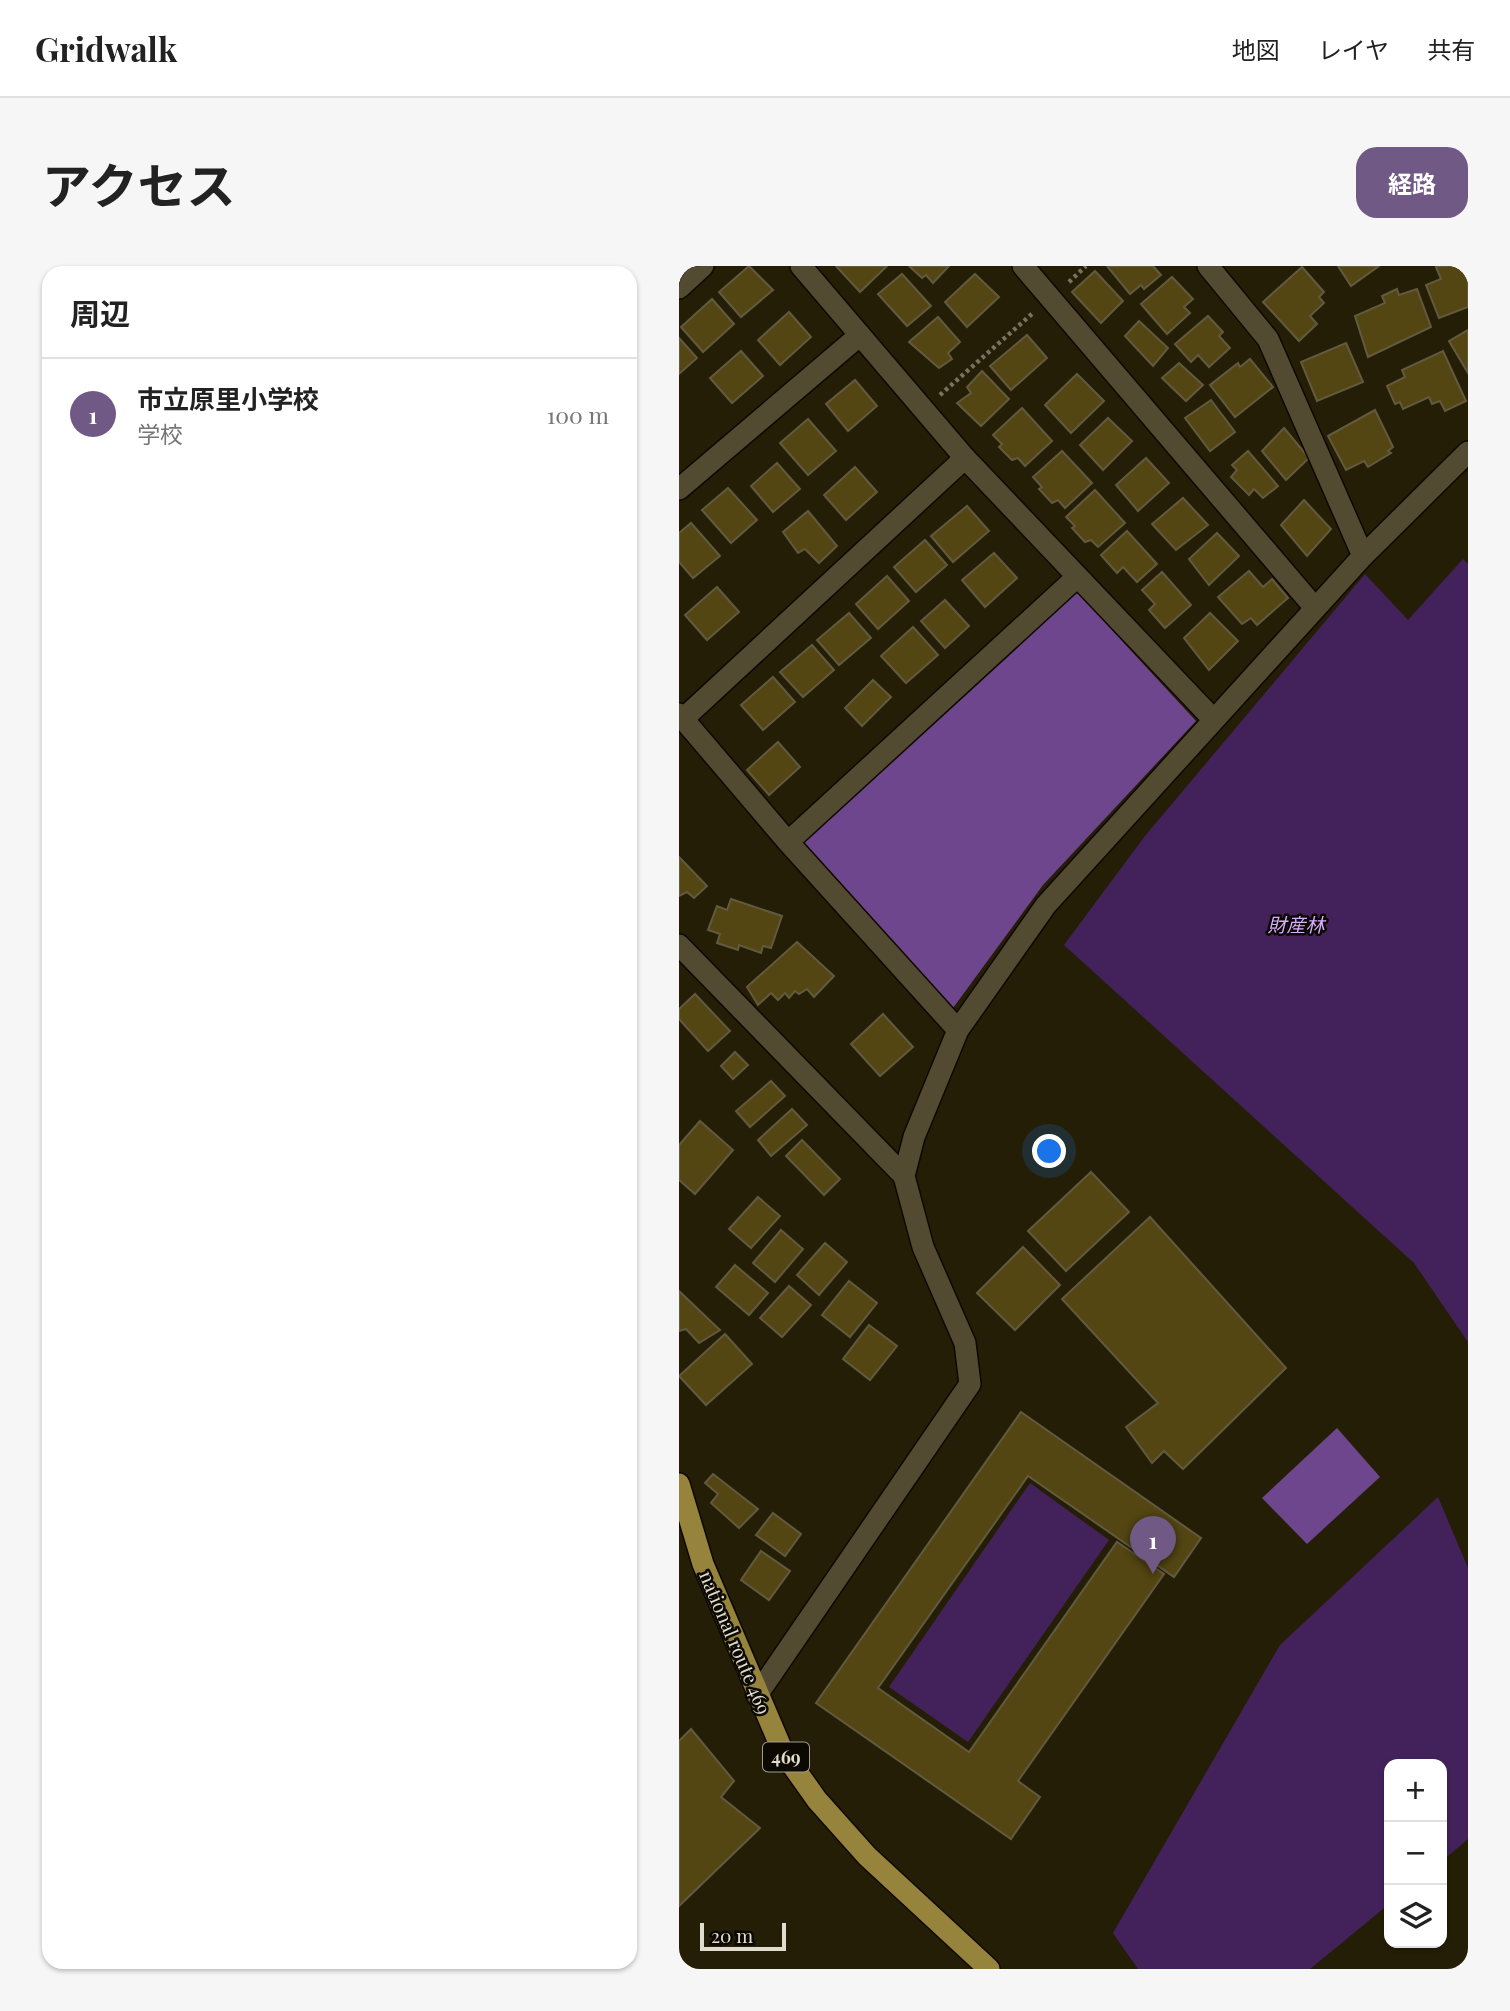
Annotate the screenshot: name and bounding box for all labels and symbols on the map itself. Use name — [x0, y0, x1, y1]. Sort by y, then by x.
park label: 財産林 — [1267, 911, 1326, 937]
your location — [1032, 1134, 1066, 1168]
pin: 1 — [1130, 1516, 1176, 1574]
street label: national route 469 — [694, 1566, 778, 1718]
road number: 469 — [763, 1742, 809, 1772]
scale bar — [700, 1920, 786, 1952]

